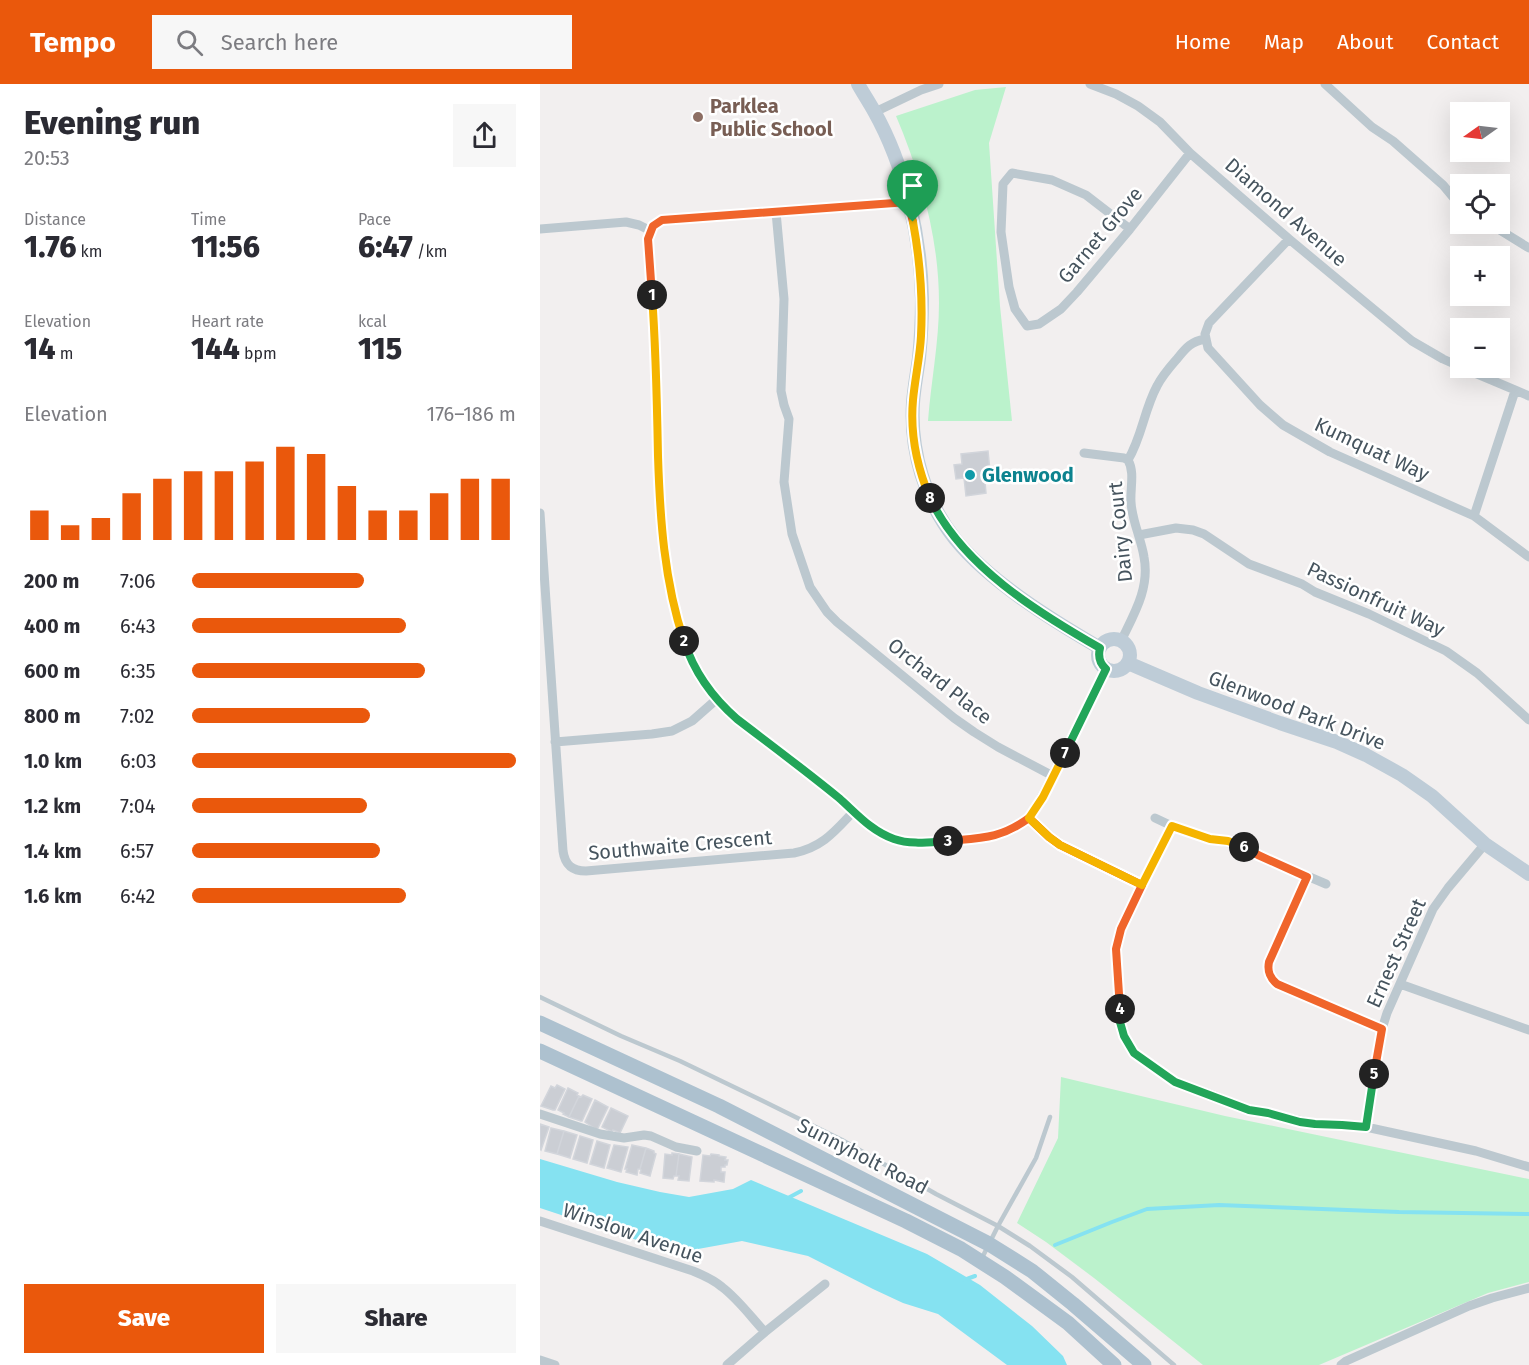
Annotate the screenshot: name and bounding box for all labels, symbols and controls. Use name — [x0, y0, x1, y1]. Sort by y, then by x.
search box — [152, 15, 572, 69]
text: Tempo — [30, 26, 116, 59]
icon: search — [173, 26, 206, 59]
text: Search here — [221, 29, 338, 56]
text: Home — [1175, 29, 1231, 55]
text: Map — [1264, 29, 1304, 55]
text: About — [1337, 29, 1394, 55]
text: Contact — [1427, 29, 1499, 55]
place label: Parklea Public School — [710, 94, 833, 141]
north arrow — [1450, 102, 1510, 162]
map controls — [1450, 102, 1510, 378]
text: Evening run — [24, 103, 200, 143]
button: share — [453, 104, 516, 167]
marker: Parklea Public School — [691, 110, 705, 124]
text: 20:53 — [24, 146, 70, 170]
street label: Diamond Avenue — [1220, 153, 1352, 271]
pin — [887, 160, 938, 222]
icon: arrive — [896, 169, 929, 202]
button: locate — [1450, 174, 1510, 234]
street label: Garnet Grove — [1053, 182, 1147, 288]
text: Distance — [24, 210, 86, 229]
text: Time — [191, 210, 226, 229]
text: Pace — [358, 210, 391, 229]
text: 1.76 — [24, 229, 76, 265]
text: 11:56 — [191, 229, 260, 265]
text: 6:47 — [358, 229, 413, 265]
text: km — [76, 242, 102, 261]
text: /km — [413, 242, 447, 261]
button: + — [1450, 246, 1510, 306]
pin: 1 — [637, 280, 667, 310]
text: 1 — [648, 285, 656, 304]
text: Elevation — [24, 312, 91, 331]
text: Heart rate — [191, 312, 264, 331]
text: kcal — [358, 312, 387, 331]
button: − — [1450, 318, 1510, 378]
text: 14 — [24, 331, 55, 367]
text: 144 — [191, 331, 240, 367]
text: 115 — [358, 331, 402, 367]
text: m — [55, 344, 73, 363]
text: bpm — [240, 344, 277, 363]
text: Elevation — [24, 402, 108, 426]
text: 176–186 m — [426, 402, 516, 426]
street label: Kumquat Way — [1311, 412, 1433, 486]
place label: Glenwood — [982, 463, 1074, 487]
marker: Glenwood — [963, 468, 977, 482]
street label: Dairy Court — [1103, 480, 1137, 584]
pin: 8 — [915, 483, 945, 513]
text: 8 — [925, 488, 935, 507]
street label: Passionfruit Way — [1303, 557, 1449, 641]
text: 200 m — [24, 569, 79, 593]
text: 7:06 — [120, 569, 156, 593]
text: 400 m — [24, 614, 80, 638]
text: 6:43 — [120, 614, 156, 638]
pin: 2 — [669, 626, 699, 656]
text: 2 — [680, 631, 688, 650]
street label: Orchard Place — [883, 633, 997, 729]
text: 600 m — [24, 659, 80, 683]
text: 6:35 — [120, 659, 156, 683]
street label: Glenwood Park Drive — [1205, 665, 1389, 755]
text: 800 m — [24, 704, 81, 728]
text: 7:02 — [120, 704, 155, 728]
pin: 7 — [1050, 738, 1080, 768]
text: 7 — [1061, 743, 1069, 762]
text: 1.0 km — [24, 749, 82, 773]
text: 6:03 — [120, 749, 156, 773]
text: 1.2 km — [24, 794, 81, 818]
text: 7:04 — [120, 794, 155, 818]
street label: Southwaite Crescent — [587, 825, 774, 865]
pin: 3 — [933, 826, 963, 856]
text: 3 — [944, 831, 952, 850]
pin: 6 — [1229, 832, 1259, 862]
text: 6 — [1239, 837, 1249, 856]
text: 1.4 km — [24, 839, 82, 863]
text: 6:57 — [120, 839, 154, 863]
text: 1.6 km — [24, 884, 82, 908]
text: 6:42 — [120, 884, 156, 908]
street label: Ernest Street — [1361, 894, 1431, 1011]
pin: 4 — [1105, 994, 1135, 1024]
text: 4 — [1115, 999, 1125, 1018]
pin: 5 — [1359, 1059, 1389, 1089]
text: 5 — [1370, 1064, 1378, 1083]
street label: Sunnyholt Road — [794, 1113, 932, 1199]
street label: Winslow Avenue — [560, 1198, 706, 1268]
button: Save — [24, 1284, 264, 1353]
button: Share — [276, 1284, 516, 1353]

